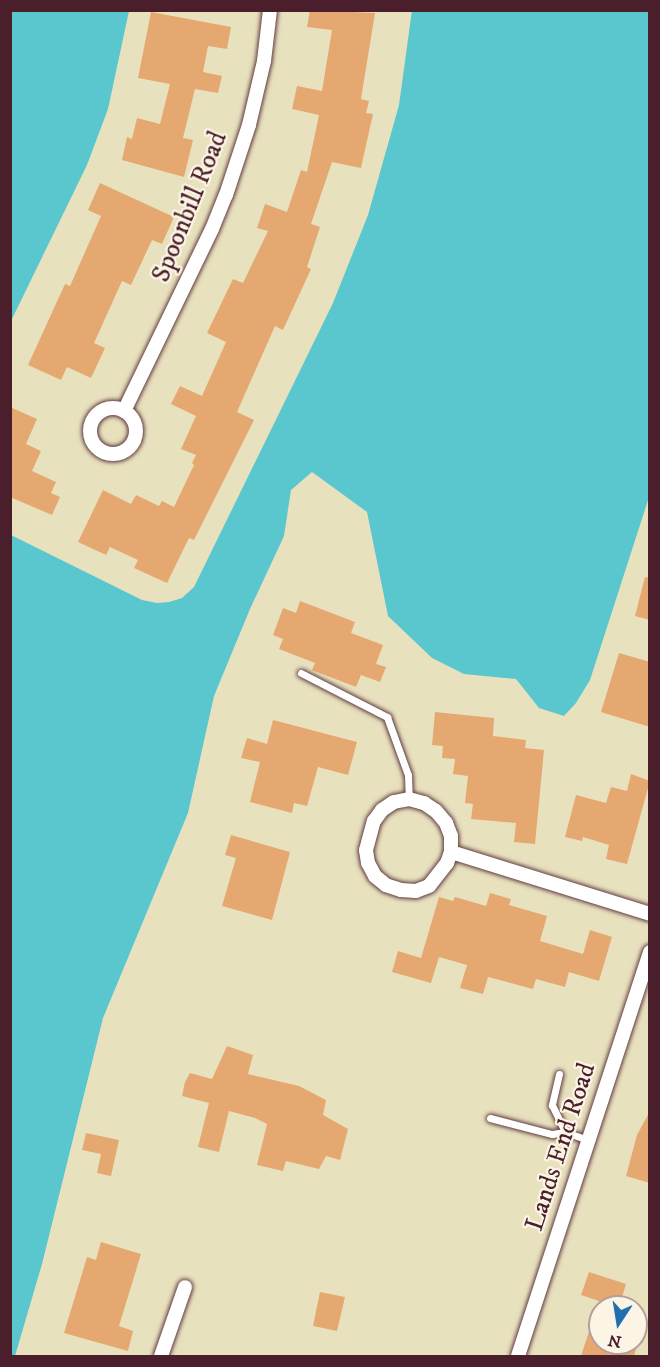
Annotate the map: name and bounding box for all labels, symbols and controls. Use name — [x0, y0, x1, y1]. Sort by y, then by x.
street label: Spoonbill Road — [146, 127, 234, 287]
street label: Lands End Road — [519, 1059, 603, 1235]
north arrow — [588, 1295, 648, 1355]
text: N — [606, 1330, 623, 1352]

